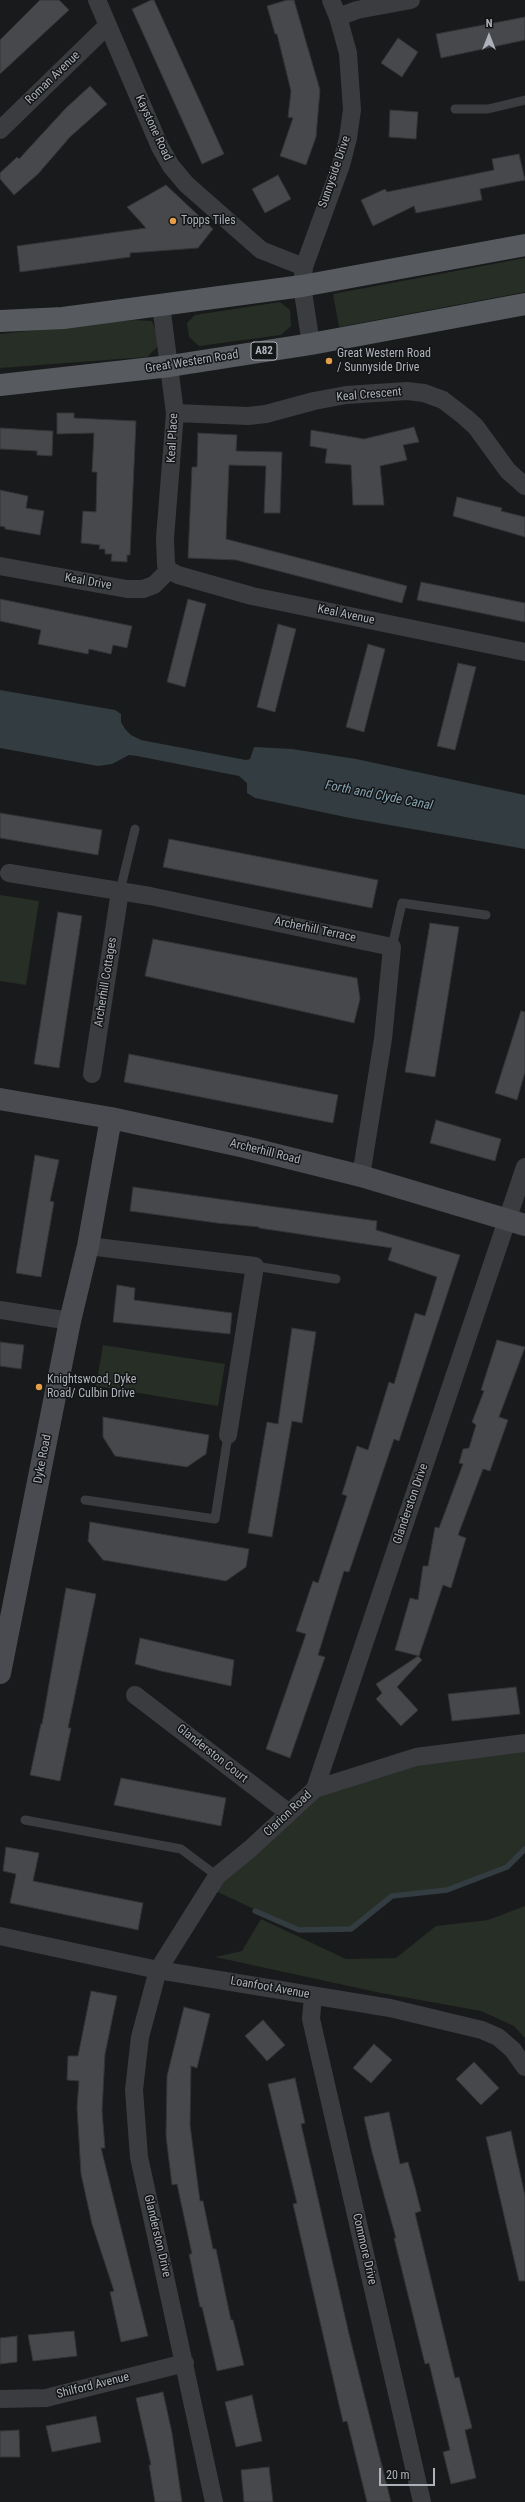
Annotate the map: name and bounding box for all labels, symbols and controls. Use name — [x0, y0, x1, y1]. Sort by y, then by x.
north arrow — [469, 16, 509, 56]
text: N — [486, 17, 492, 30]
street label: Roman Avenue — [23, 48, 83, 108]
street label: Kaystone Road — [132, 93, 174, 163]
street label: Sunnyside Drive — [316, 134, 354, 210]
place label: Topps Tiles — [181, 214, 236, 228]
marker: Topps Tiles — [168, 216, 178, 226]
road number: A82 — [251, 342, 277, 360]
place label: Great Western Road / Sunnyside Drive — [337, 347, 431, 375]
street label: Great Western Road — [145, 348, 239, 376]
marker: Great Western Road / Sunnyside Drive — [324, 356, 334, 366]
street label: Keal Crescent — [336, 385, 402, 405]
street label: Keal Place — [165, 413, 181, 463]
street label: Keal Drive — [64, 571, 112, 593]
street label: Keal Avenue — [316, 602, 376, 628]
water label: Forth and Clyde Canal — [324, 778, 434, 814]
street label: Archerhill Terrace — [273, 914, 357, 946]
street label: Archerhill Cottages — [92, 936, 120, 1028]
street label: Archerhill Road — [228, 1136, 302, 1168]
place label: Knightswood, Dyke Road/ Culbin Drive — [47, 1373, 136, 1401]
marker: Knightswood, Dyke Road/ Culbin Drive — [34, 1382, 44, 1392]
street label: Dyke Road — [31, 1433, 55, 1485]
street label: Glanderston Drive — [391, 1462, 431, 1546]
street label: Glanderston Court — [174, 1722, 250, 1786]
street label: Clarion Road — [261, 1788, 315, 1840]
street label: Loanfoot Avenue — [229, 1974, 311, 2002]
street label: Glanderston Drive — [141, 2193, 173, 2279]
street label: Commore Drive — [349, 2212, 379, 2286]
street label: Shilford Avenue — [55, 2370, 131, 2402]
scale bar — [381, 2460, 437, 2486]
text: 20 m — [386, 2468, 410, 2482]

